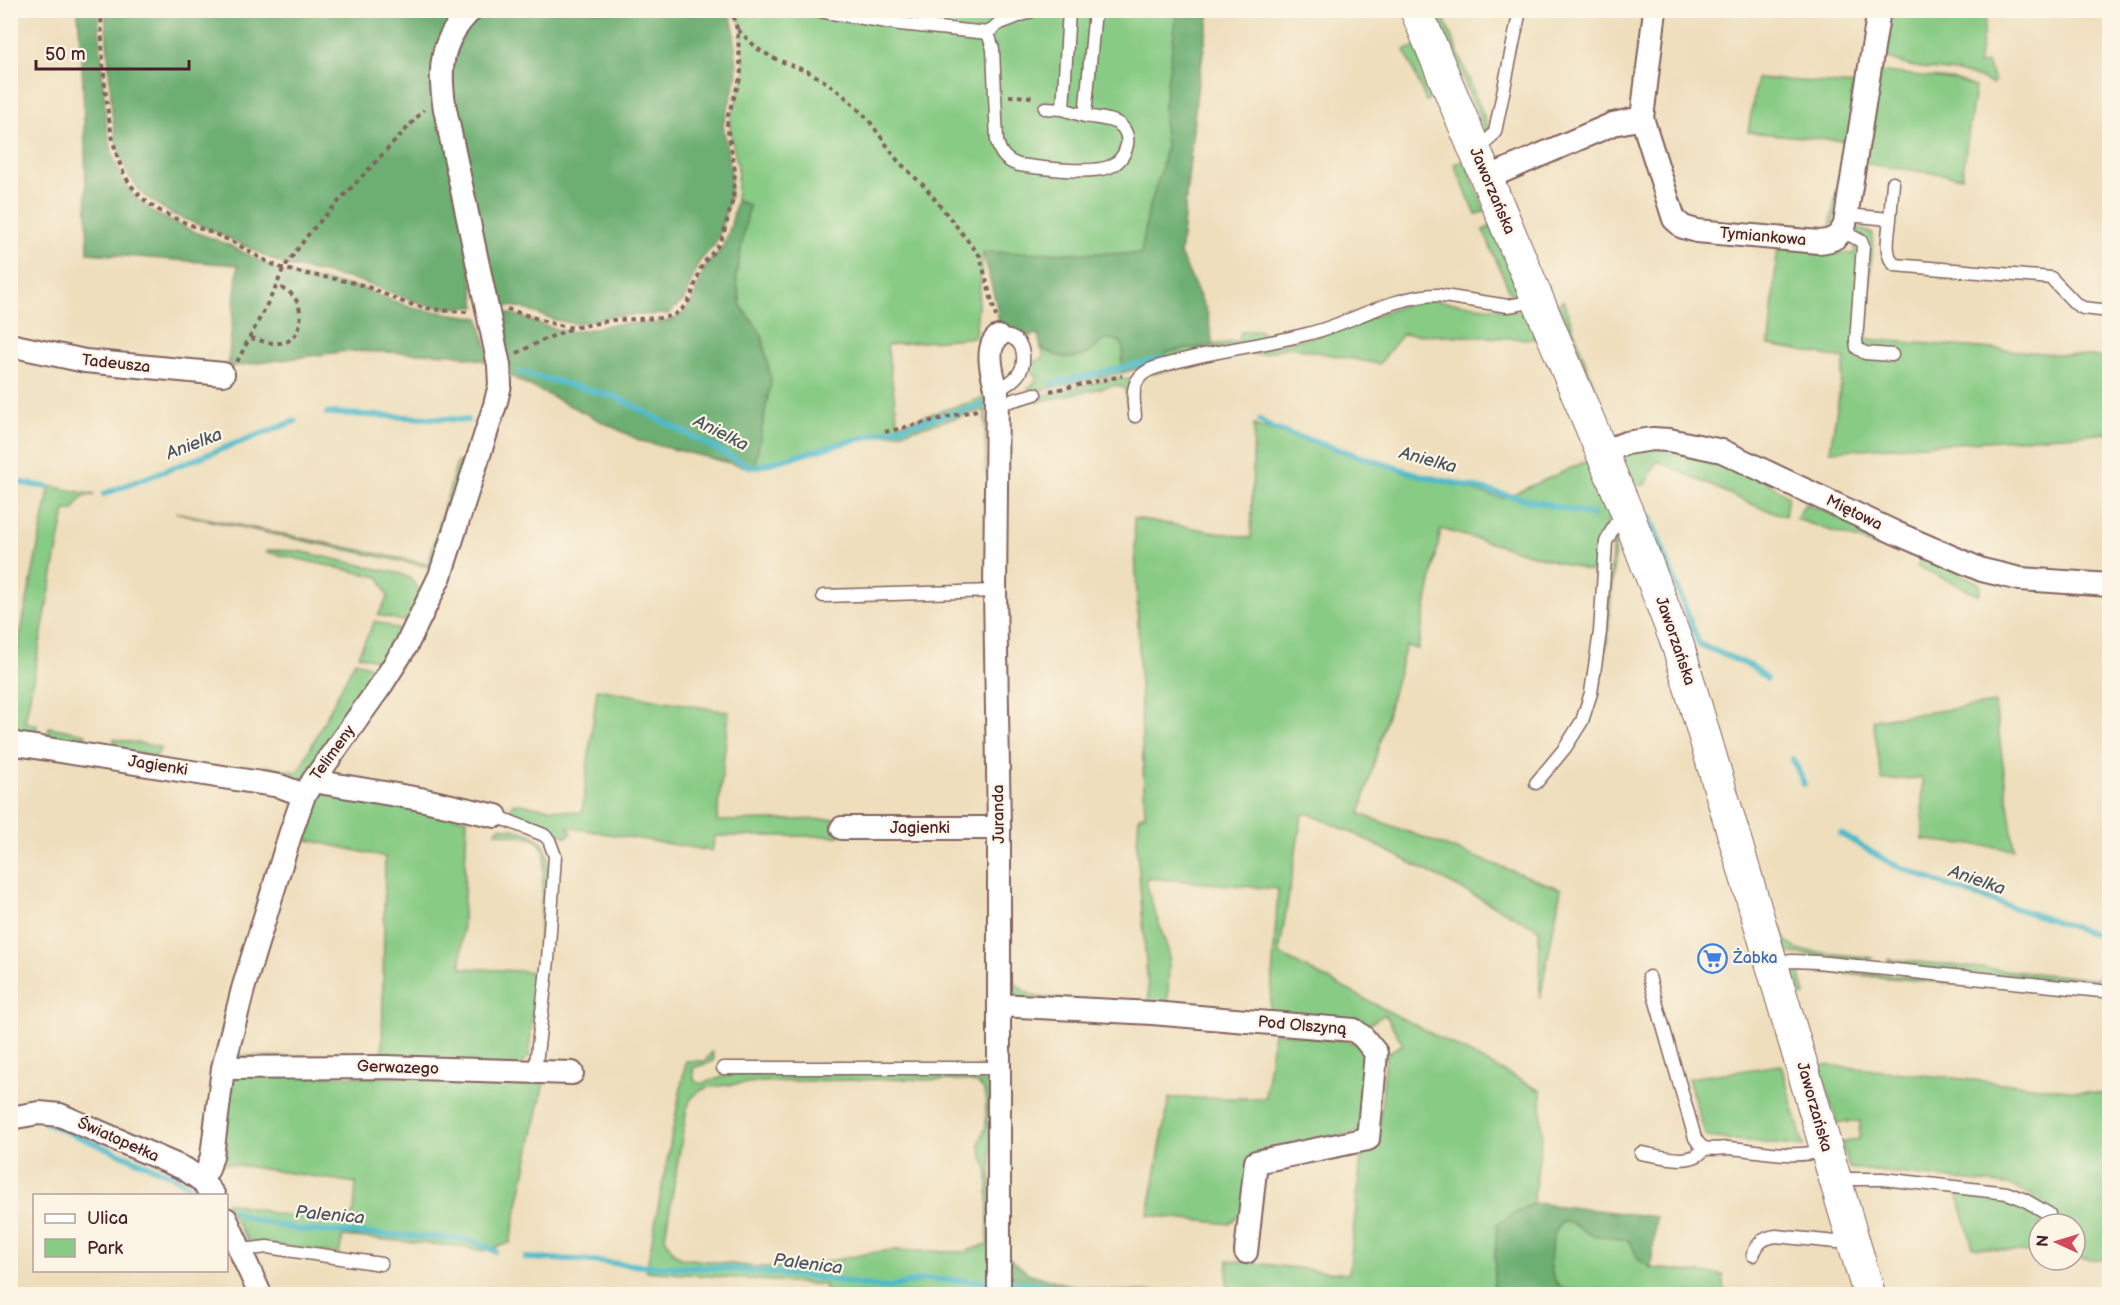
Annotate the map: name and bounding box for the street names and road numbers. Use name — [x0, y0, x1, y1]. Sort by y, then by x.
street label: Jaworzańska — [1465, 145, 1519, 237]
street label: Tymiankowa — [1719, 224, 1807, 250]
street label: Tadeusza — [81, 351, 151, 377]
street label: Miętowa — [1823, 491, 1885, 535]
street label: Jaworzańska — [1651, 594, 1699, 688]
street label: Telimeny — [307, 721, 360, 784]
street label: Jagienki — [127, 752, 189, 780]
street label: Juranda — [989, 784, 1009, 844]
street label: Jagienki — [890, 819, 950, 838]
street label: Pod Olszyną — [1257, 1013, 1348, 1039]
street label: Gerwazego — [357, 1057, 439, 1079]
street label: Jaworzańska — [1792, 1060, 1836, 1154]
street label: Światopełka — [74, 1112, 162, 1166]

